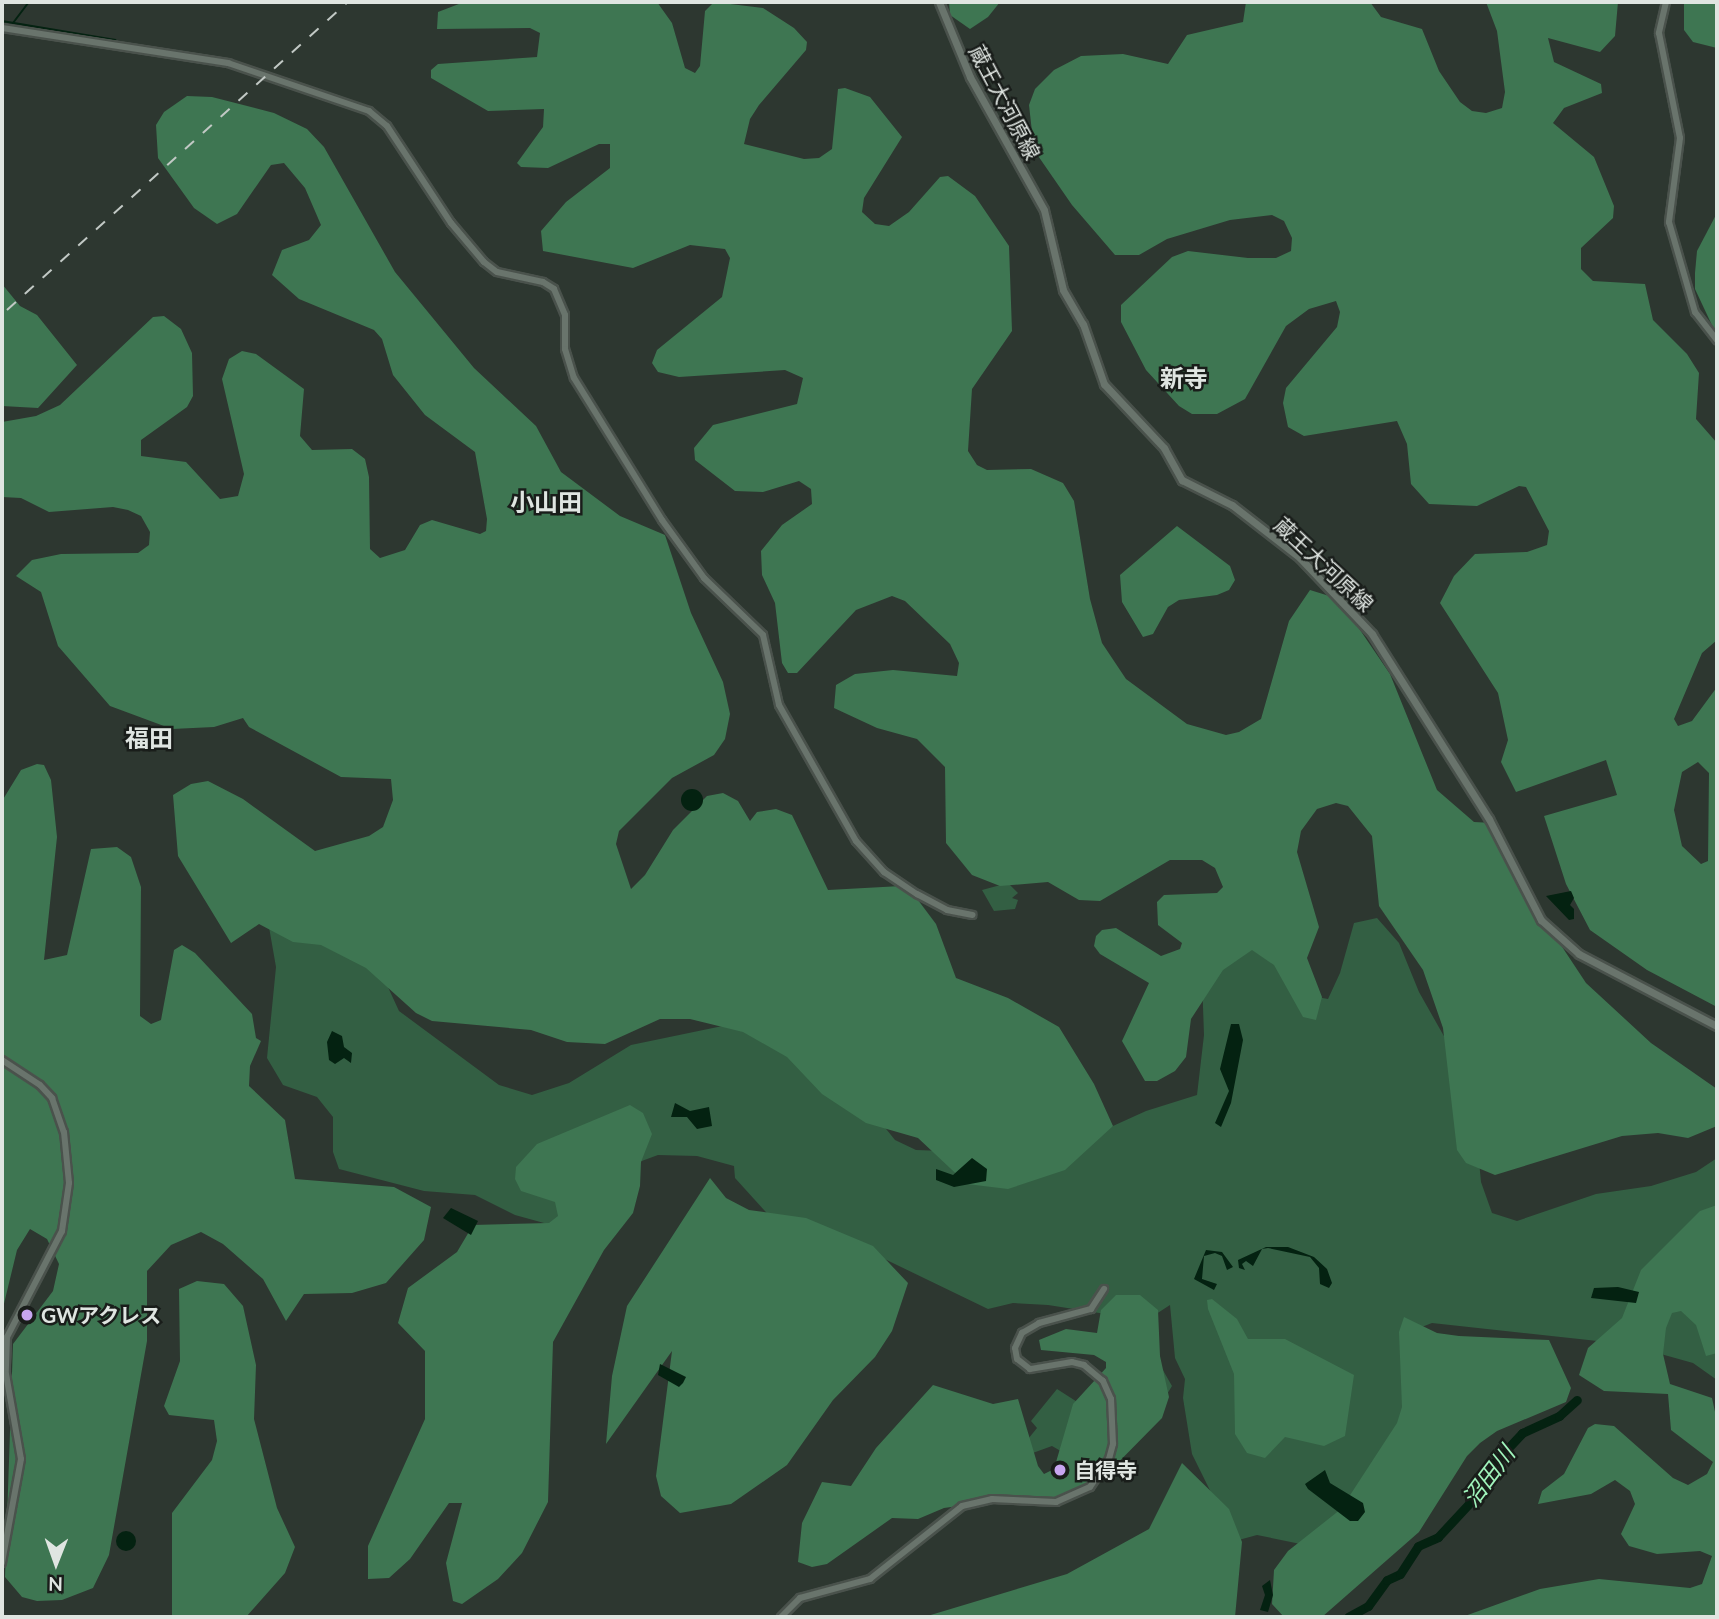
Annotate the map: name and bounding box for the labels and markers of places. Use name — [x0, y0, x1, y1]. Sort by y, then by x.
place label: GWアクレス — [41, 1302, 162, 1328]
marker: GWアクレス — [19, 1307, 35, 1323]
place label: 自得寺 — [1074, 1457, 1137, 1483]
marker: 自得寺 — [1052, 1462, 1068, 1478]

